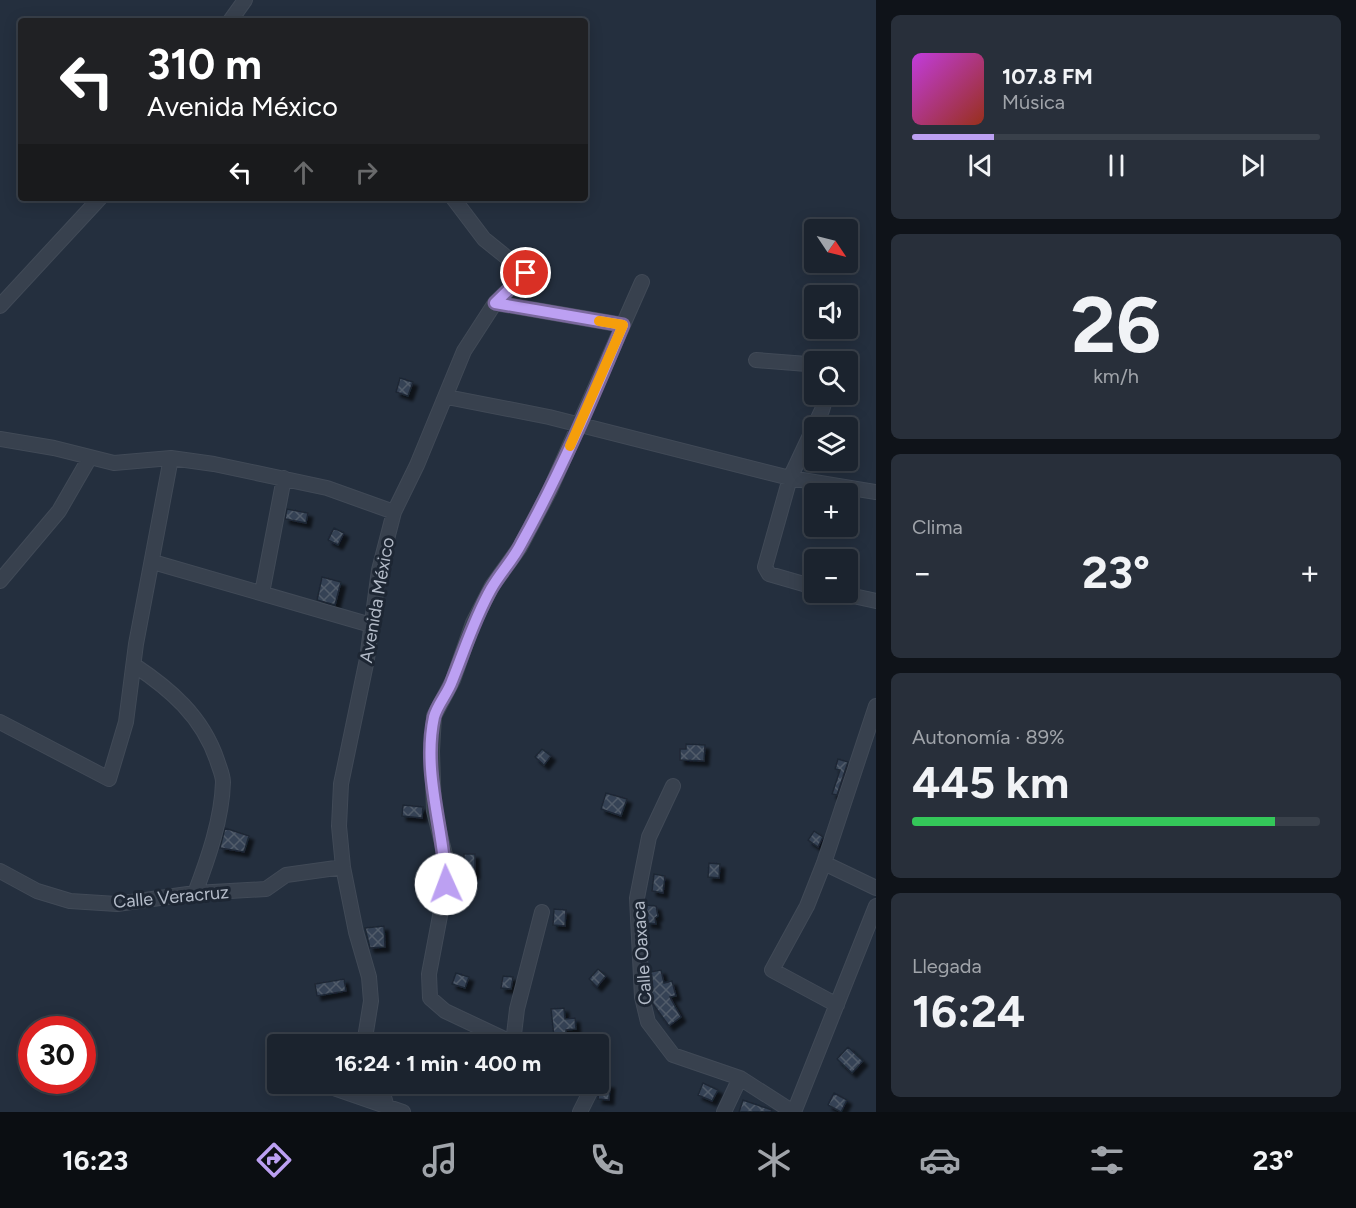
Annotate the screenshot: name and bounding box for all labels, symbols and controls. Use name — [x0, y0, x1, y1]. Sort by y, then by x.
text: 310 m — [147, 39, 262, 90]
icon: left — [48, 42, 126, 120]
text: 107.8 FM — [1002, 63, 1093, 90]
text: Avenida México — [147, 90, 338, 123]
text: Música — [1002, 90, 1065, 114]
icon: previous — [964, 149, 997, 182]
icon: pause — [1100, 149, 1133, 182]
icon: next — [1236, 149, 1269, 182]
icon: left — [224, 156, 257, 189]
icon: ahead — [287, 156, 320, 189]
icon: right — [350, 156, 383, 189]
north arrow — [804, 219, 858, 273]
map controls — [804, 219, 858, 603]
pin — [500, 247, 551, 298]
icon: arrive — [509, 256, 542, 289]
text: 26 — [1071, 278, 1161, 372]
button: sound — [804, 285, 858, 339]
button: search — [804, 351, 858, 405]
text: km/h — [1093, 364, 1139, 388]
button: layers — [804, 417, 858, 471]
button: + — [804, 483, 858, 537]
text: Clima — [912, 515, 963, 539]
street label: Avenida México — [355, 535, 399, 665]
text: 23° — [1082, 545, 1150, 599]
button: − — [804, 549, 858, 603]
text: − — [912, 553, 933, 592]
text: + — [1299, 553, 1320, 592]
text: Autonomía · 89% — [912, 725, 1065, 749]
text: 445 km — [912, 755, 1069, 809]
position arrow — [414, 852, 478, 916]
street label: Calle Veracruz — [112, 881, 230, 913]
street label: Calle Oaxaca — [627, 900, 657, 1006]
text: Llegada — [912, 954, 982, 978]
text: 16:24 — [912, 984, 1025, 1038]
speed limit sign: 30 — [18, 1016, 96, 1094]
text: 16:24 · 1 min · 400 m — [335, 1050, 541, 1077]
icon: directions — [253, 1139, 295, 1181]
icon: music — [419, 1139, 461, 1181]
icon: phone — [586, 1139, 628, 1181]
icon: climate — [753, 1139, 795, 1181]
icon: car — [919, 1139, 961, 1181]
icon: filters — [1086, 1139, 1128, 1181]
text: 16:23 — [62, 1144, 128, 1177]
text: 23° — [1253, 1144, 1294, 1177]

